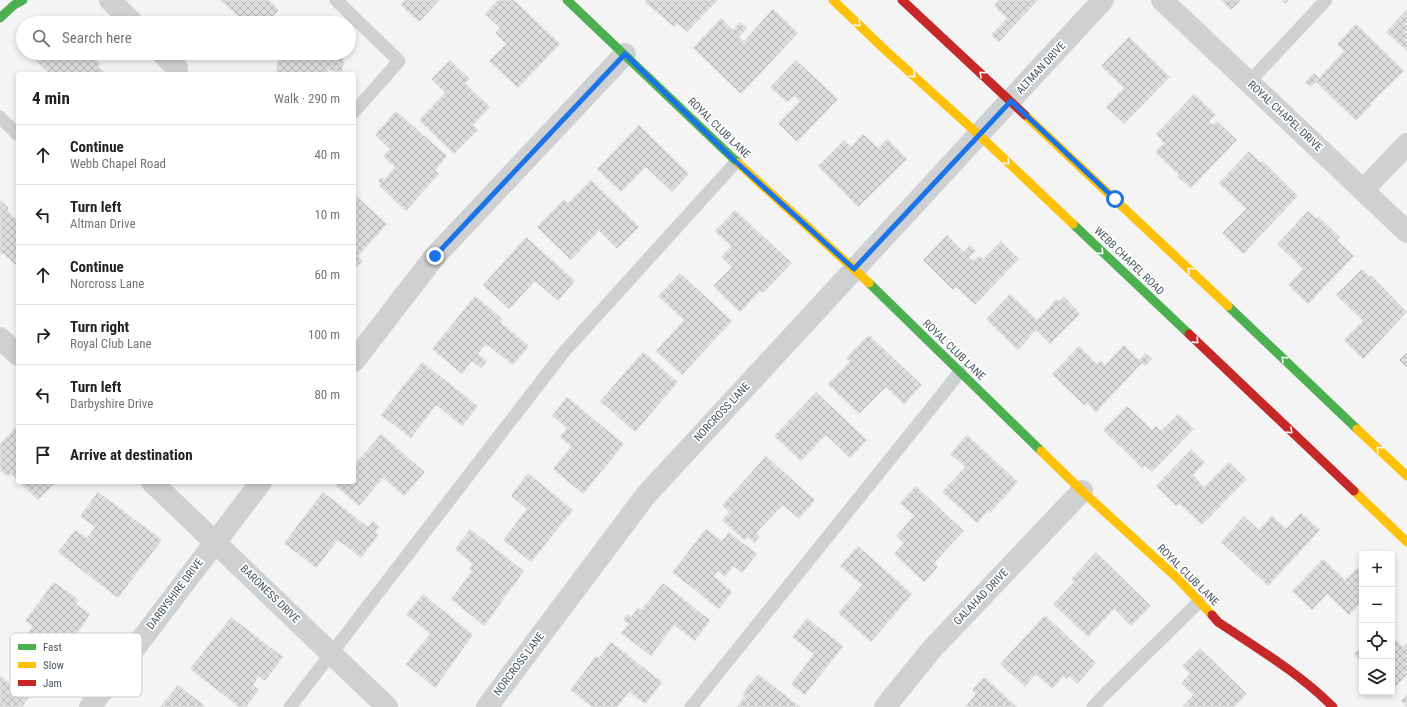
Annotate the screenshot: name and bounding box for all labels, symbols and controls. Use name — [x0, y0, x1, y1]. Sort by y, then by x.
search box — [16, 16, 356, 60]
one-way arrow — [853, 20, 861, 27]
icon: search — [30, 27, 52, 49]
text: Search here — [62, 29, 132, 47]
street label: ALTMAN DRIVE — [1014, 39, 1069, 97]
one-way arrow — [908, 70, 915, 77]
one-way arrow — [979, 71, 987, 79]
street label: ROYAL CHAPEL DRIVE — [1245, 78, 1325, 154]
text: 4 min — [32, 88, 70, 108]
text: Walk · 290 m — [274, 91, 340, 106]
street label: ROYAL CLUB LANE — [685, 95, 753, 161]
text: Continue — [70, 138, 124, 156]
icon: ahead — [32, 144, 54, 166]
text: 40 m — [314, 147, 340, 162]
text: Webb Chapel Road — [70, 156, 166, 171]
one-way arrow — [1002, 157, 1010, 165]
route start — [1106, 190, 1124, 208]
text: Turn left — [70, 198, 121, 216]
icon: left — [32, 204, 54, 226]
text: 10 m — [314, 207, 340, 222]
text: Altman Drive — [70, 216, 136, 231]
street label: WEBB CHAPEL ROAD — [1091, 224, 1167, 298]
route end — [426, 247, 444, 265]
one-way arrow — [1096, 247, 1104, 255]
text: Continue — [70, 258, 124, 276]
icon: ahead — [32, 264, 54, 286]
text: 60 m — [314, 267, 340, 282]
one-way arrow — [1187, 267, 1195, 275]
text: Norcross Lane — [70, 276, 144, 291]
street label: ROYAL CLUB LANE — [920, 317, 988, 383]
text: Turn right — [70, 318, 129, 336]
icon: right — [32, 324, 54, 346]
text: 100 m — [308, 327, 340, 342]
text: Royal Club Lane — [70, 336, 152, 351]
one-way arrow — [1191, 336, 1198, 343]
one-way arrow — [1282, 357, 1289, 364]
text: Turn left — [70, 378, 121, 396]
street label: NORCROSS LANE — [691, 379, 753, 444]
icon: left — [32, 384, 54, 406]
text: 80 m — [314, 387, 340, 402]
text: Darbyshire Drive — [70, 396, 153, 411]
one-way arrow — [1285, 426, 1293, 434]
icon: arrive — [32, 444, 54, 466]
text: Arrive at destination — [70, 446, 193, 464]
one-way arrow — [1376, 446, 1384, 454]
street label: ROYAL CLUB LANE — [1155, 542, 1222, 609]
map controls — [1359, 551, 1395, 695]
button: + — [1359, 551, 1395, 587]
street label: DARBYSHIRE DRIVE — [144, 556, 206, 632]
street label: BARONESS DRIVE — [238, 562, 303, 626]
street label: GALAHAD DRIVE — [951, 566, 1011, 628]
button: − — [1359, 587, 1395, 623]
button: locate — [1359, 623, 1395, 659]
street label: NORCROSS LANE — [491, 629, 547, 698]
legend — [10, 633, 142, 697]
text: Fast — [43, 641, 62, 654]
text: Slow — [43, 659, 64, 672]
button: layers — [1359, 659, 1395, 695]
text: Jam — [43, 677, 62, 690]

